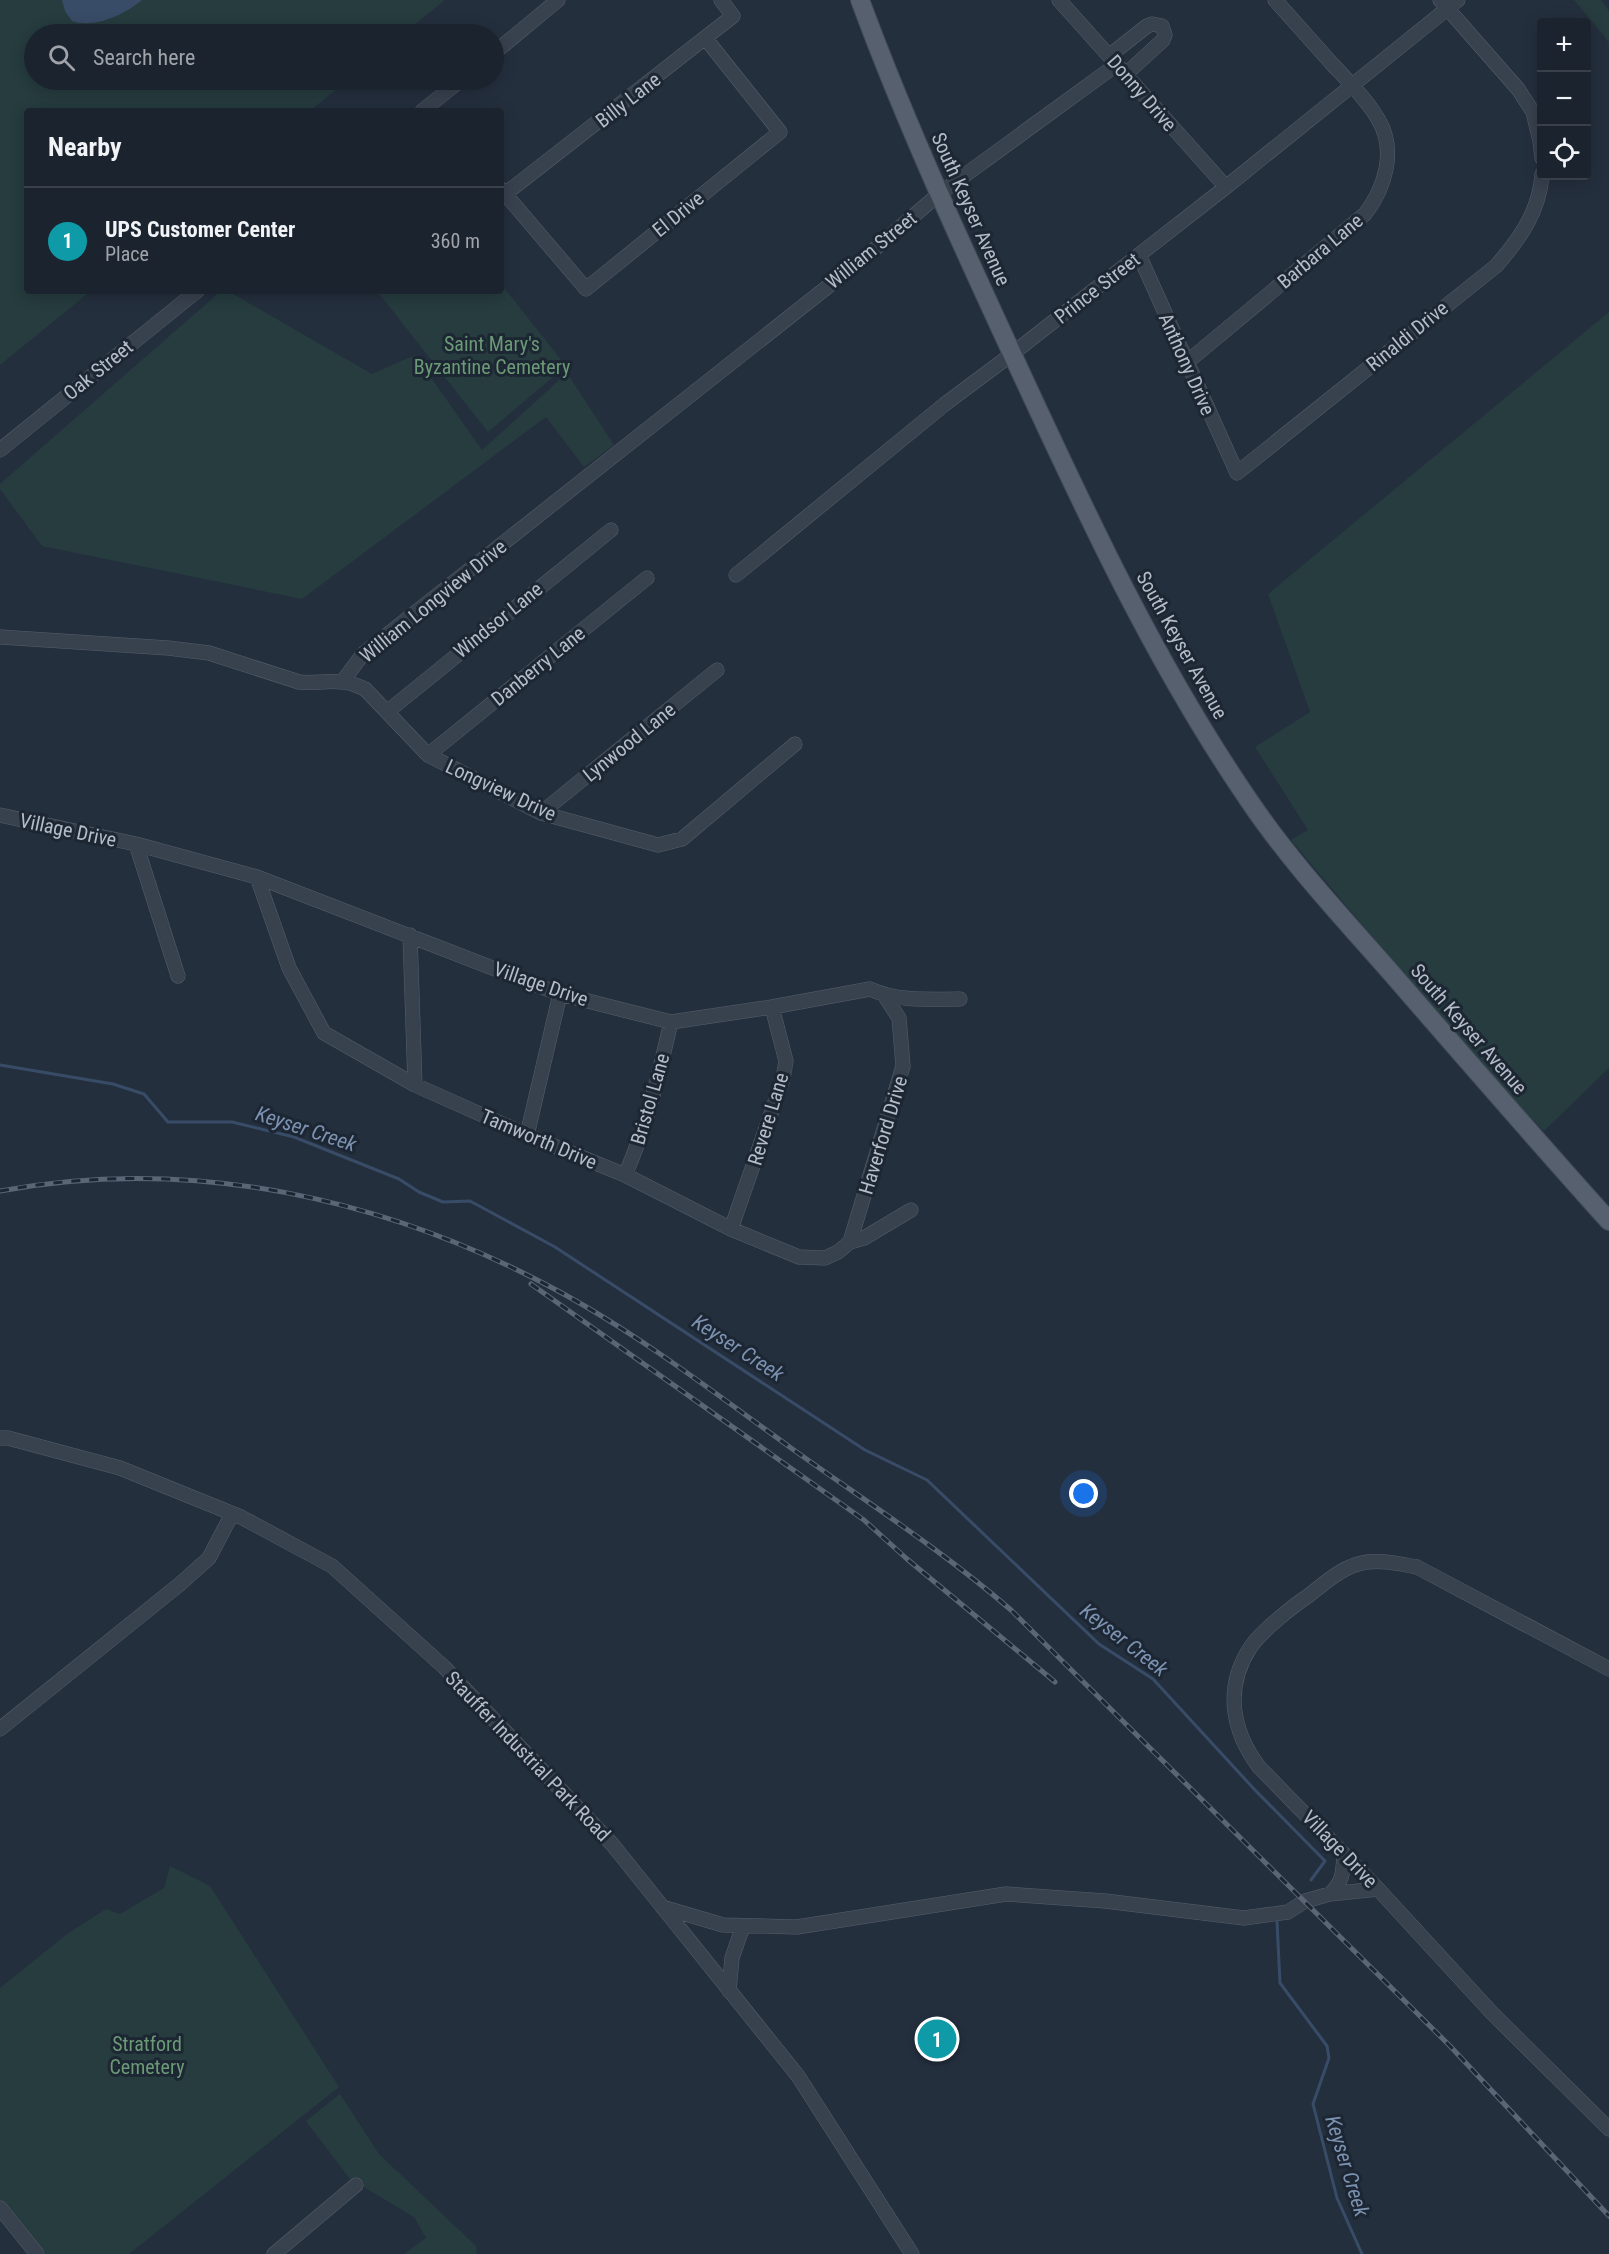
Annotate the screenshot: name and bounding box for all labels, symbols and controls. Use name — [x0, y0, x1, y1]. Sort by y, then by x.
map controls — [1537, 18, 1591, 180]
button: + — [1537, 18, 1591, 72]
search box — [24, 24, 504, 90]
icon: search — [45, 41, 78, 74]
text: Search here — [93, 45, 195, 70]
street label: Donny Drive — [1102, 50, 1182, 136]
street label: Billy Lane — [591, 67, 665, 133]
button: − — [1537, 72, 1591, 126]
button: locate — [1537, 126, 1591, 180]
street label: South Keyser Avenue — [926, 129, 1016, 289]
text: Nearby — [48, 132, 122, 162]
street label: El Drive — [648, 186, 708, 242]
street label: William Street — [821, 206, 921, 294]
street label: Barbara Lane — [1272, 208, 1368, 294]
text: UPS Customer Center — [105, 217, 295, 242]
text: 1 — [62, 229, 73, 253]
text: 360 m — [431, 229, 480, 253]
text: Place — [105, 242, 149, 266]
street label: Prince Street — [1050, 247, 1144, 329]
street label: Rinaldi Drive — [1361, 296, 1453, 376]
street label: Anthony Drive — [1154, 309, 1220, 419]
park label: Saint Mary's Byzantine Cemetery — [414, 332, 570, 379]
street label: Oak Street — [59, 335, 138, 405]
street label: William Longview Drive — [355, 534, 511, 668]
street label: South Keyser Avenue — [1131, 567, 1233, 723]
street label: Windsor Lane — [449, 577, 547, 663]
street label: Danberry Lane — [486, 621, 590, 711]
street label: Lynwood Lane — [578, 697, 680, 787]
street label: Longview Drive — [442, 754, 560, 826]
street label: Village Drive — [17, 808, 119, 852]
street label: Village Drive — [491, 957, 591, 1011]
street label: South Keyser Avenue — [1406, 959, 1532, 1099]
street label: Bristol Lane — [626, 1051, 674, 1147]
street label: Revere Lane — [743, 1070, 793, 1168]
street label: Haverford Drive — [854, 1073, 912, 1197]
water label: Keyser Creek — [253, 1101, 360, 1157]
street label: Tamworth Drive — [477, 1104, 601, 1174]
water label: Keyser Creek — [688, 1310, 789, 1387]
your location — [1069, 1479, 1098, 1508]
water label: Keyser Creek — [1075, 1598, 1173, 1682]
street label: Stauffer Industrial Park Road — [440, 1666, 616, 1846]
street label: Village Drive — [1297, 1805, 1383, 1893]
pin: 1 — [918, 2016, 956, 2062]
park label: Stratford Cemetery — [109, 2032, 185, 2079]
water label: Keyser Creek — [1320, 2113, 1374, 2220]

